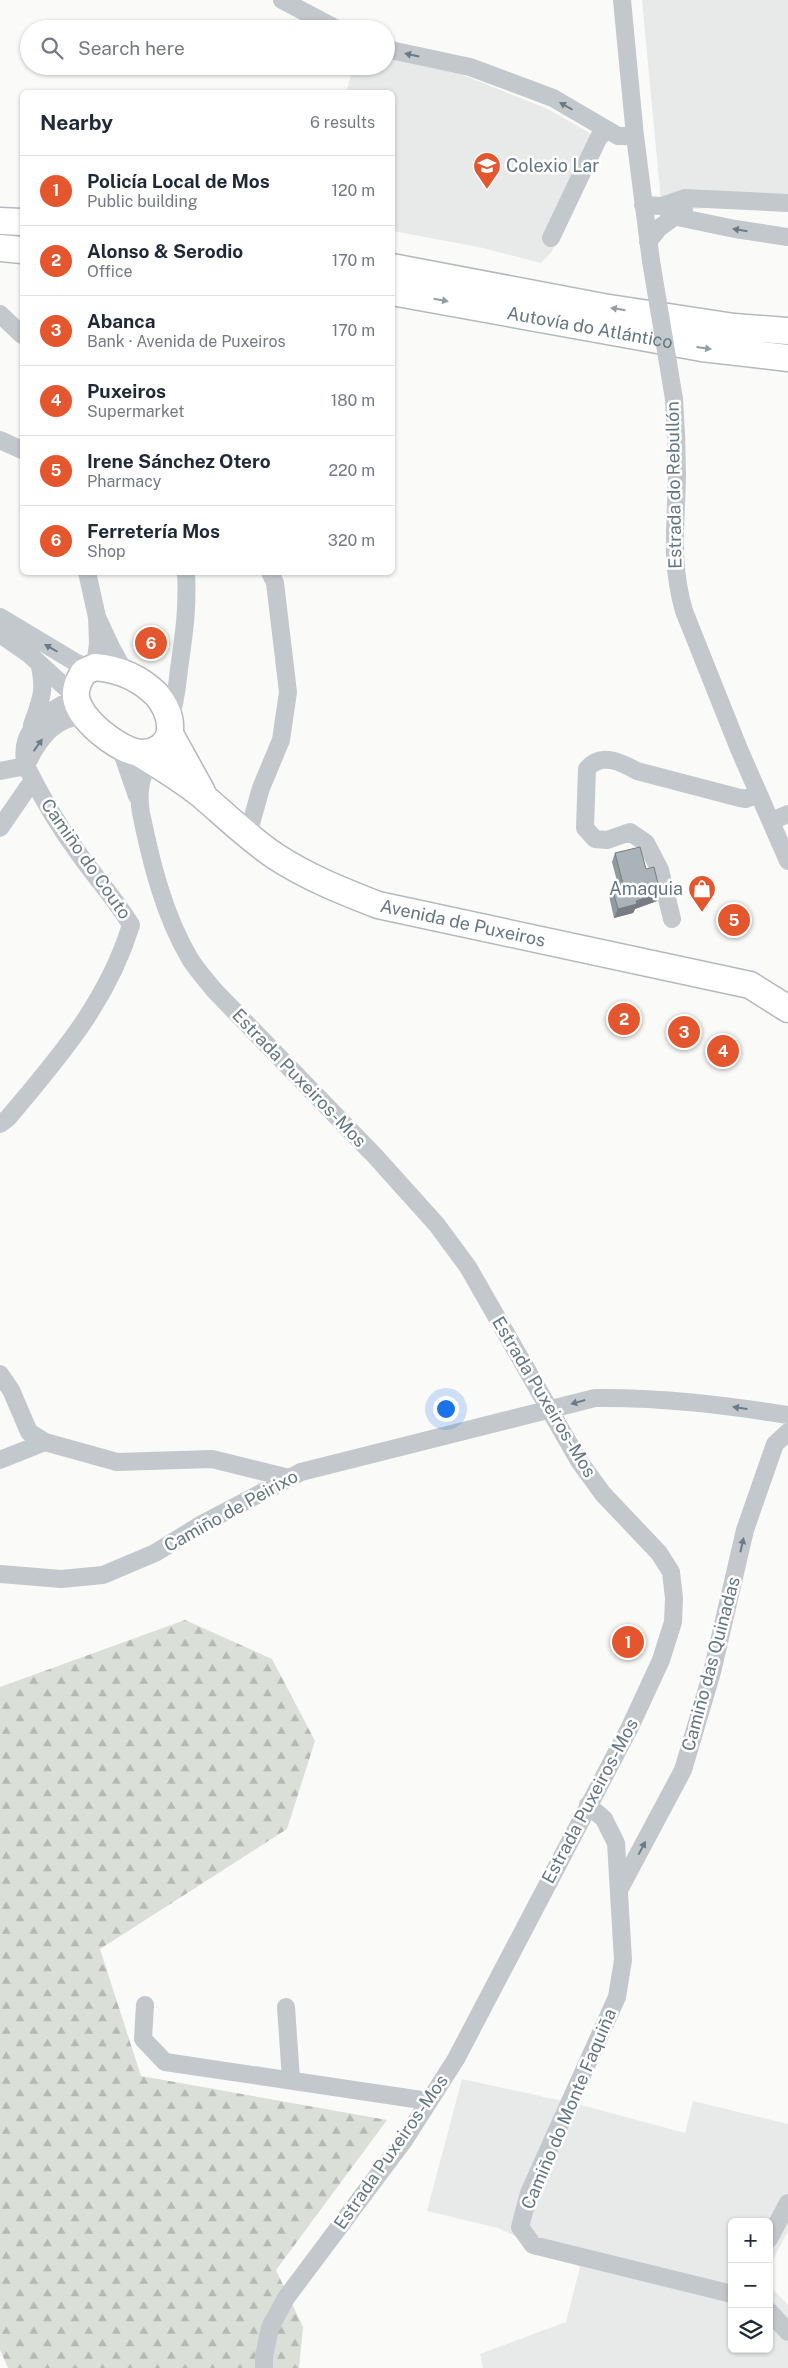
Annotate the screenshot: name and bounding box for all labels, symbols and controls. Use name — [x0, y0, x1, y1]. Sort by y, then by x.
search box — [20, 20, 395, 75]
icon: search — [38, 34, 66, 62]
text: Search here — [78, 37, 185, 59]
one-way arrow — [404, 50, 420, 58]
one-way arrow — [559, 101, 572, 110]
text: Nearby — [40, 110, 113, 135]
text: 6 results — [310, 113, 375, 132]
school or university icon: Colexio Lar — [472, 151, 502, 190]
place label: Colexio Lar — [506, 155, 599, 176]
text: Policía Local de Mos — [87, 170, 270, 192]
text: 1 — [53, 181, 59, 200]
text: 120 m — [331, 181, 375, 200]
text: Public building — [87, 192, 198, 211]
one-way arrow — [731, 226, 747, 234]
text: Alonso & Serodio — [87, 240, 243, 262]
text: 2 — [51, 251, 61, 270]
text: 170 m — [332, 251, 375, 270]
text: Office — [87, 262, 133, 281]
one-way arrow — [433, 296, 448, 304]
street label: Autovía do Atlántico — [505, 302, 675, 353]
one-way arrow — [610, 305, 626, 313]
text: Abanca — [87, 310, 155, 332]
text: 3 — [51, 321, 61, 340]
text: 170 m — [332, 321, 375, 340]
text: Bank · Avenida de Puxeiros — [87, 332, 286, 351]
one-way arrow — [696, 344, 712, 352]
text: Puxeiros — [87, 380, 166, 402]
text: 4 — [51, 391, 61, 410]
text: 180 m — [331, 391, 375, 410]
street label: Estrada do Rebullón — [662, 401, 685, 569]
text: Supermarket — [87, 402, 184, 421]
text: Irene Sánchez Otero — [87, 450, 271, 472]
text: 5 — [51, 461, 61, 480]
text: 220 m — [328, 461, 375, 480]
text: Pharmacy — [87, 472, 161, 491]
text: Ferretería Mos — [87, 520, 220, 542]
text: 6 — [51, 531, 61, 550]
text: 320 m — [328, 531, 375, 550]
text: Shop — [87, 542, 126, 561]
pin: 6 — [135, 624, 167, 662]
one-way arrow — [45, 644, 58, 653]
one-way arrow — [33, 738, 43, 751]
street label: Camiño do Couto — [37, 795, 136, 923]
shop icon: Amaquia — [687, 874, 717, 913]
place label: Amaquia — [609, 878, 683, 899]
street label: Avenida de Puxeiros — [378, 895, 547, 951]
pin: 5 — [718, 901, 750, 939]
pin: 2 — [608, 1000, 640, 1038]
street label: Estrada Puxeiros-Mos — [228, 1004, 371, 1151]
pin: 3 — [668, 1013, 700, 1051]
pin: 4 — [707, 1032, 739, 1070]
street label: Estrada Puxeiros-Mos — [488, 1313, 601, 1481]
your location — [433, 1396, 459, 1422]
one-way arrow — [571, 1399, 586, 1407]
one-way arrow — [731, 1404, 747, 1412]
street label: Camiño de Peirixo — [160, 1465, 301, 1556]
one-way arrow — [738, 1538, 746, 1553]
street label: Camiño das Quinadas — [677, 1574, 744, 1753]
pin: 1 — [612, 1623, 644, 1661]
street label: Estrada Puxeiros-Mos — [537, 1715, 642, 1887]
one-way arrow — [638, 1840, 646, 1855]
street label: Camiño do Monte Faquiña — [517, 2005, 620, 2212]
street label: Estrada Puxeiros-Mos — [329, 2070, 452, 2233]
map controls — [728, 2218, 773, 2353]
button: + — [728, 2218, 773, 2263]
button: − — [728, 2263, 773, 2308]
button: layers — [728, 2308, 773, 2353]

